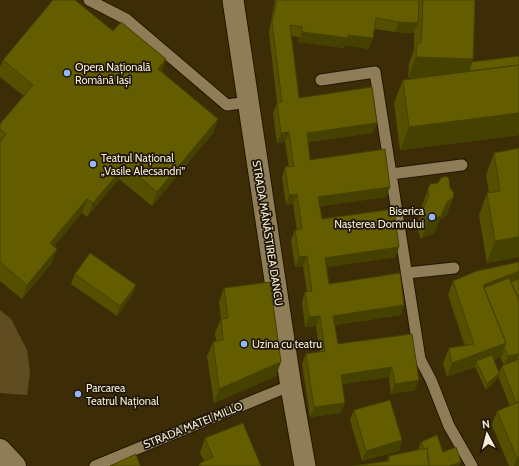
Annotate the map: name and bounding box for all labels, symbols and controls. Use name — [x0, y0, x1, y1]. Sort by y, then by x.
place label: Opera Națională Română Iași — [75, 60, 151, 88]
marker: Opera Națională Română Iași — [62, 68, 72, 78]
place label: Teatrul Național „Vasile Alecsandri” — [101, 151, 185, 178]
marker: Teatrul Național „Vasile Alecsandri” — [88, 159, 98, 169]
street label: STRADA MĂNĂSTIREA DANCU — [250, 159, 286, 307]
place label: Biserica Nașterea Domnului — [334, 204, 425, 232]
marker: Biserica Nașterea Domnului — [427, 212, 437, 222]
place label: Uzina cu teatru — [252, 337, 322, 351]
marker: Uzina cu teatru — [239, 339, 249, 349]
place label: Parcarea Teatrul Național — [86, 381, 159, 409]
marker: Parcarea Teatrul Național — [73, 389, 83, 399]
street label: STRADA MATEI MILLO — [141, 398, 245, 451]
north arrow — [467, 414, 507, 454]
text: N — [481, 417, 490, 431]

